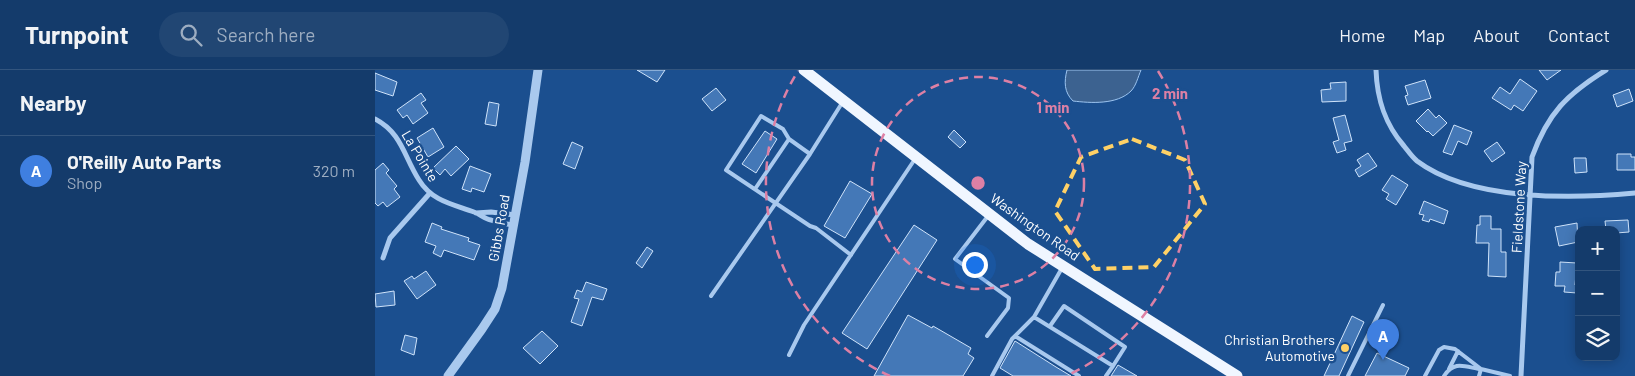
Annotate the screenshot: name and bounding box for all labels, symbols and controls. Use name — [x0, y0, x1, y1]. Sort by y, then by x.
search box — [159, 12, 509, 57]
text: Turnpoint — [25, 20, 129, 49]
icon: search — [177, 21, 205, 49]
text: Search here — [217, 23, 315, 46]
text: Home — [1339, 24, 1385, 46]
text: Map — [1413, 24, 1445, 46]
text: About — [1473, 24, 1520, 46]
text: Contact — [1548, 24, 1610, 46]
text: 2 min — [1152, 84, 1188, 102]
text: Nearby — [20, 90, 86, 115]
text: 1 min — [1037, 98, 1069, 116]
street label: La Pointe — [398, 127, 442, 185]
text: O'Reilly Auto Parts — [67, 150, 221, 173]
street label: Fieldstone Way — [1508, 160, 1529, 253]
text: A — [31, 161, 41, 180]
text: 320 m — [313, 161, 355, 180]
text: Shop — [67, 173, 102, 192]
centre of rings — [969, 174, 987, 192]
street label: Washington Road — [987, 189, 1083, 264]
street label: Gibbs Road — [484, 193, 513, 263]
map controls — [1575, 226, 1620, 361]
button: + — [1575, 226, 1620, 271]
your location — [962, 252, 988, 278]
button: − — [1575, 271, 1620, 316]
button: layers — [1575, 316, 1620, 361]
pin: A — [1367, 319, 1399, 360]
place label: Christian Brothers Automotive — [1224, 331, 1335, 364]
marker: Christian Brothers Automotive — [1339, 342, 1351, 354]

